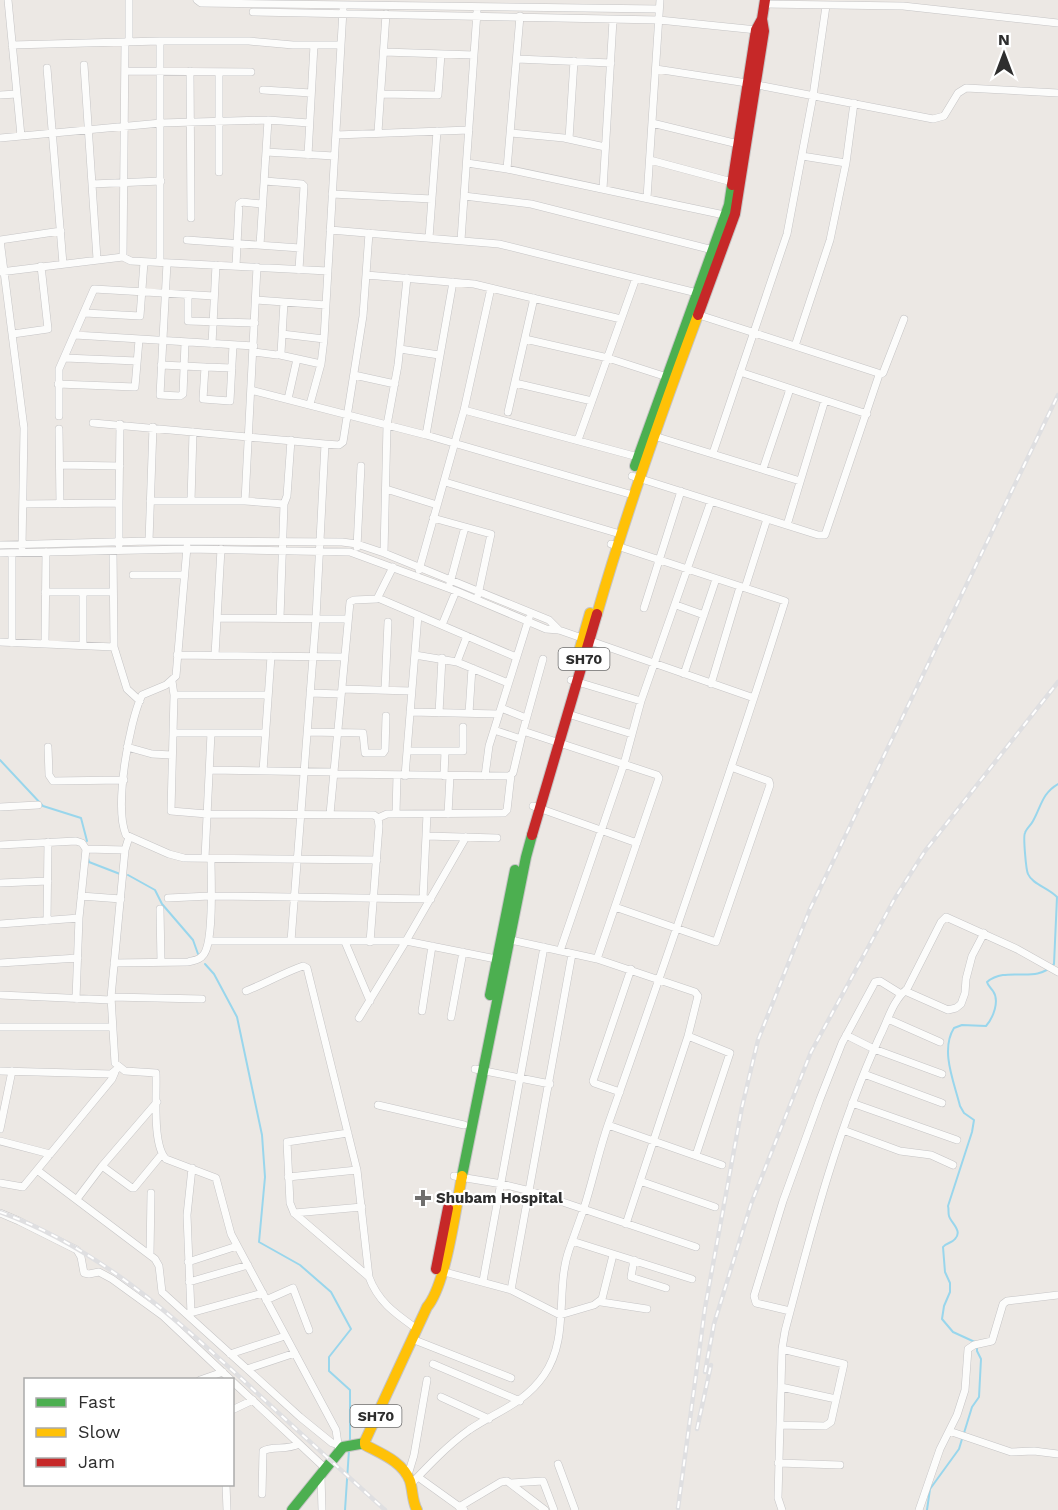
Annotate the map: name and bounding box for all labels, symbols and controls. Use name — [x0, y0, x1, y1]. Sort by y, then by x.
north arrow — [974, 24, 1034, 84]
text: N — [998, 30, 1010, 49]
road number: SH70 — [558, 648, 610, 670]
marker: Shubam Hospital — [414, 1189, 432, 1207]
place label: Shubam Hospital — [436, 1189, 563, 1207]
legend — [24, 1378, 234, 1486]
text: Fast — [78, 1391, 116, 1412]
road number: SH70 — [350, 1405, 401, 1427]
text: Slow — [78, 1421, 121, 1442]
text: Jam — [78, 1451, 115, 1472]

